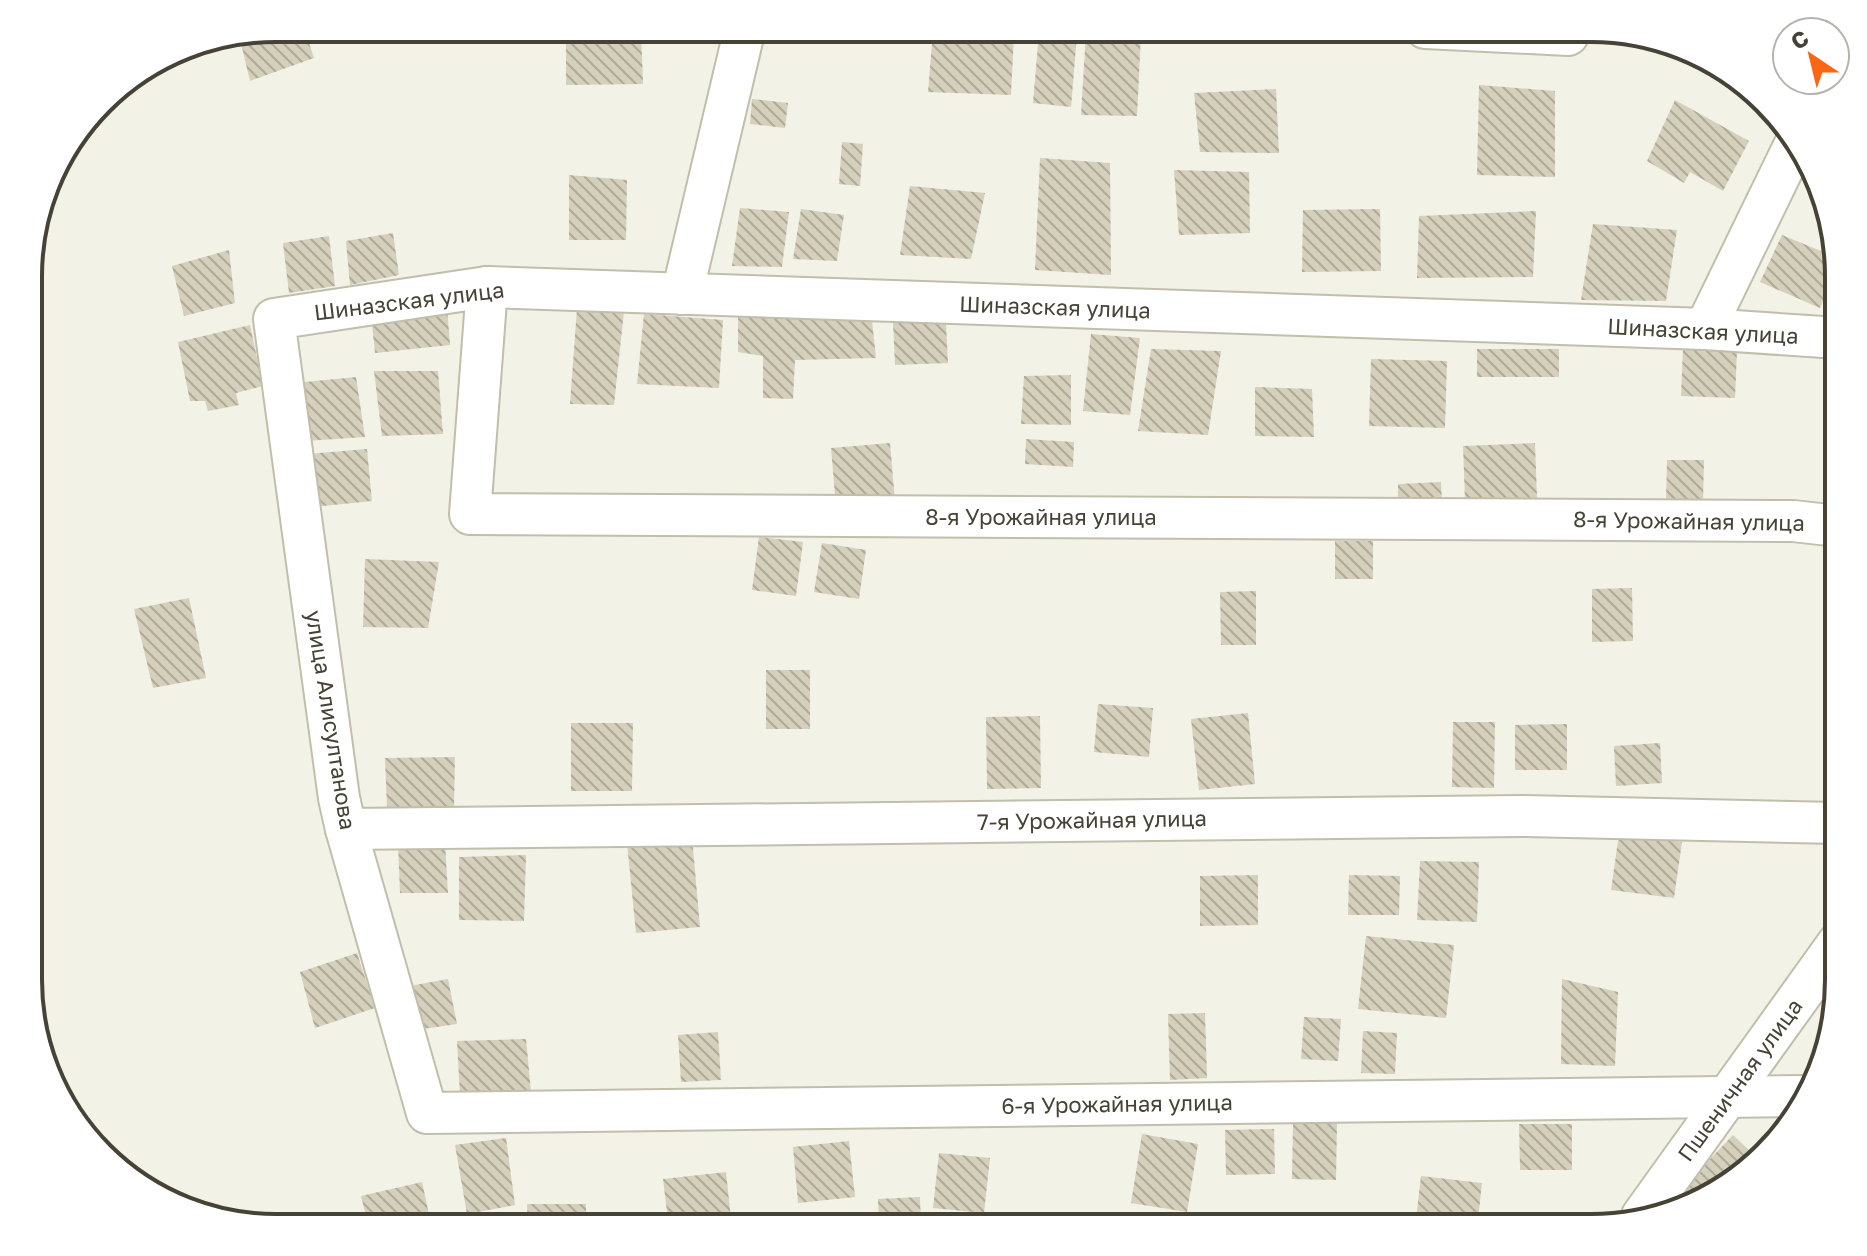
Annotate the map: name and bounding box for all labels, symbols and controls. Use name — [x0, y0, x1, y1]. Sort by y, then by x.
north arrow — [1771, 16, 1851, 96]
text: С — [1785, 24, 1813, 55]
street label: Шиназская улица — [312, 275, 506, 326]
street label: Шиназская улица — [959, 290, 1151, 323]
street label: Шиназская улица — [1607, 312, 1799, 349]
street label: 8-я Урожайная улица — [925, 503, 1157, 530]
street label: 8-я Урожайная улица — [1573, 505, 1805, 536]
street label: улица Алисултанова — [301, 608, 362, 832]
street label: 7-я Урожайная улица — [977, 804, 1207, 835]
street label: Пшеничная улица — [1672, 993, 1808, 1166]
street label: 6-я Урожайная улица — [1001, 1088, 1233, 1119]

